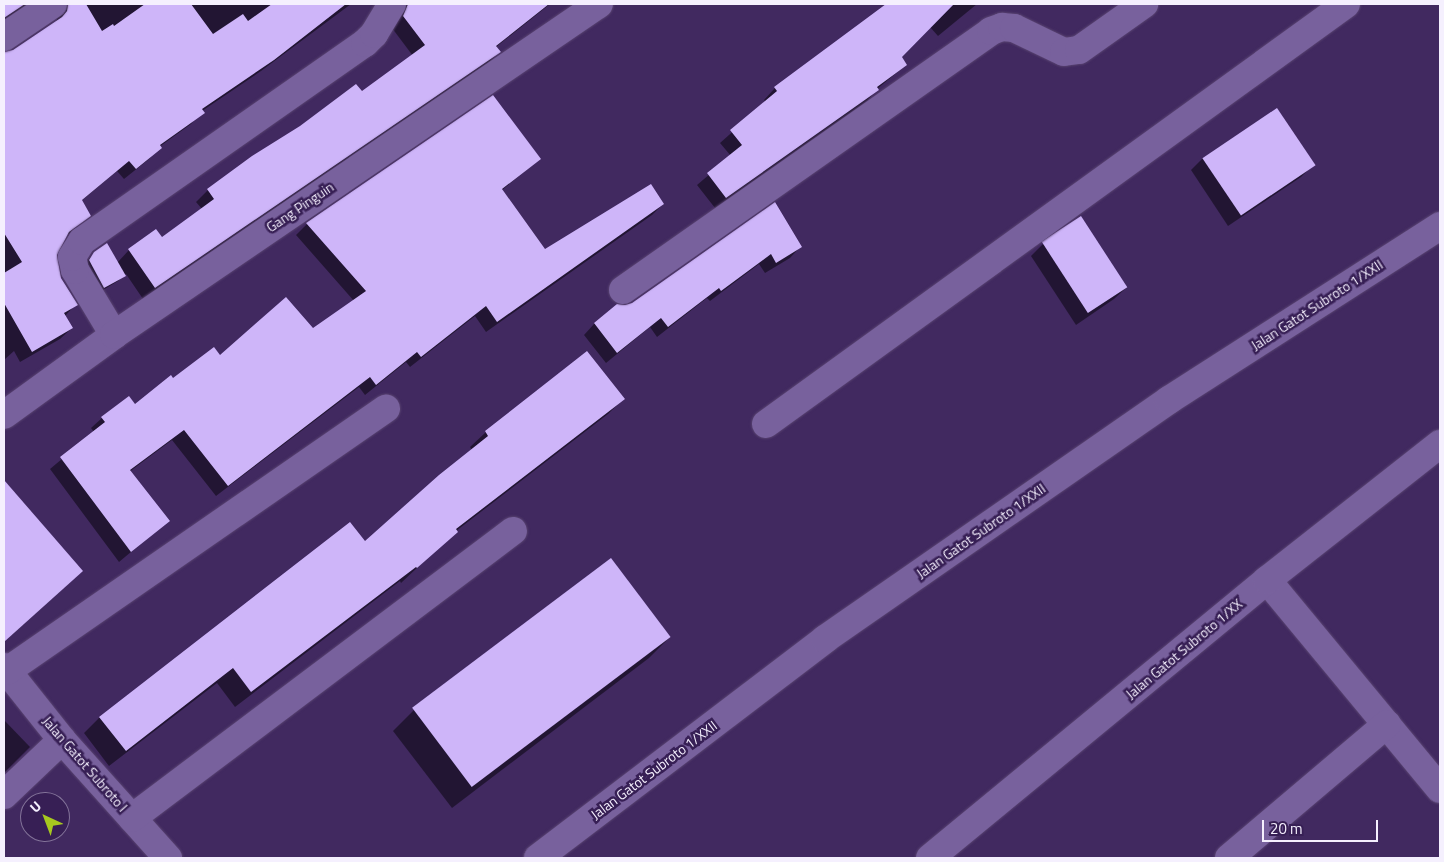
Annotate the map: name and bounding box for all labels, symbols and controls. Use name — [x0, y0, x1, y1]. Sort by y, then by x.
street label: Gang Pinguin — [263, 178, 337, 236]
street label: Jalan Gatot Subroto 1/XXII — [1248, 256, 1386, 354]
street label: Jalan Gatot Subroto 1/XXII — [913, 480, 1049, 582]
street label: Jalan Gatot Subroto 1/XX — [1122, 595, 1246, 703]
street label: Jalan Gatot Subroto I — [39, 713, 131, 815]
street label: Jalan Gatot Subroto 1/XXII — [588, 717, 720, 823]
north arrow — [20, 792, 70, 842]
text: U — [25, 796, 46, 817]
scale bar — [1264, 810, 1380, 842]
text: 20 m — [1270, 817, 1303, 840]

